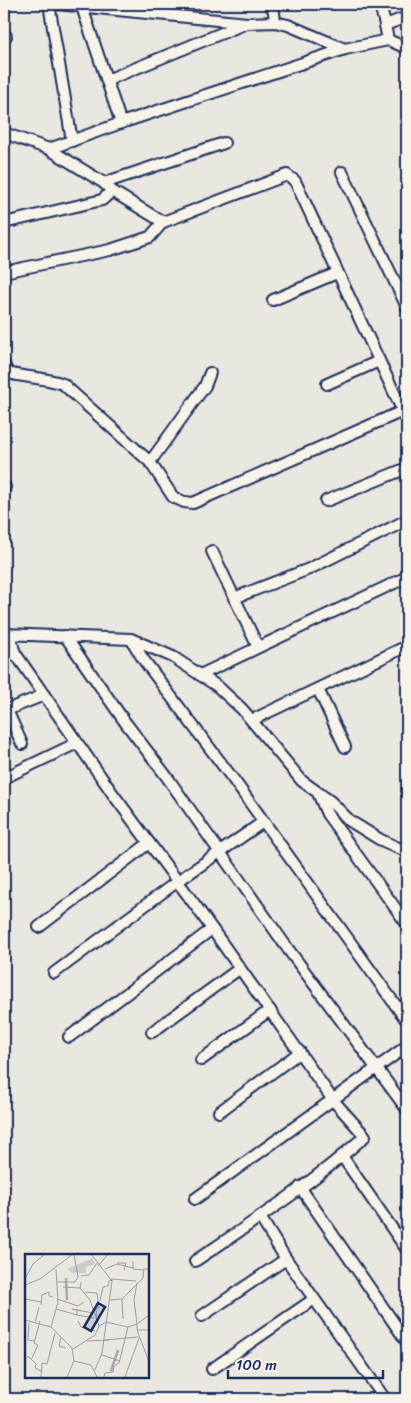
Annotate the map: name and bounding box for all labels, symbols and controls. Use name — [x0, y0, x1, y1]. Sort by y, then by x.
inset map — [25, 1254, 149, 1378]
scale bar — [228, 1348, 384, 1380]
text: 100 m — [236, 1352, 277, 1378]

